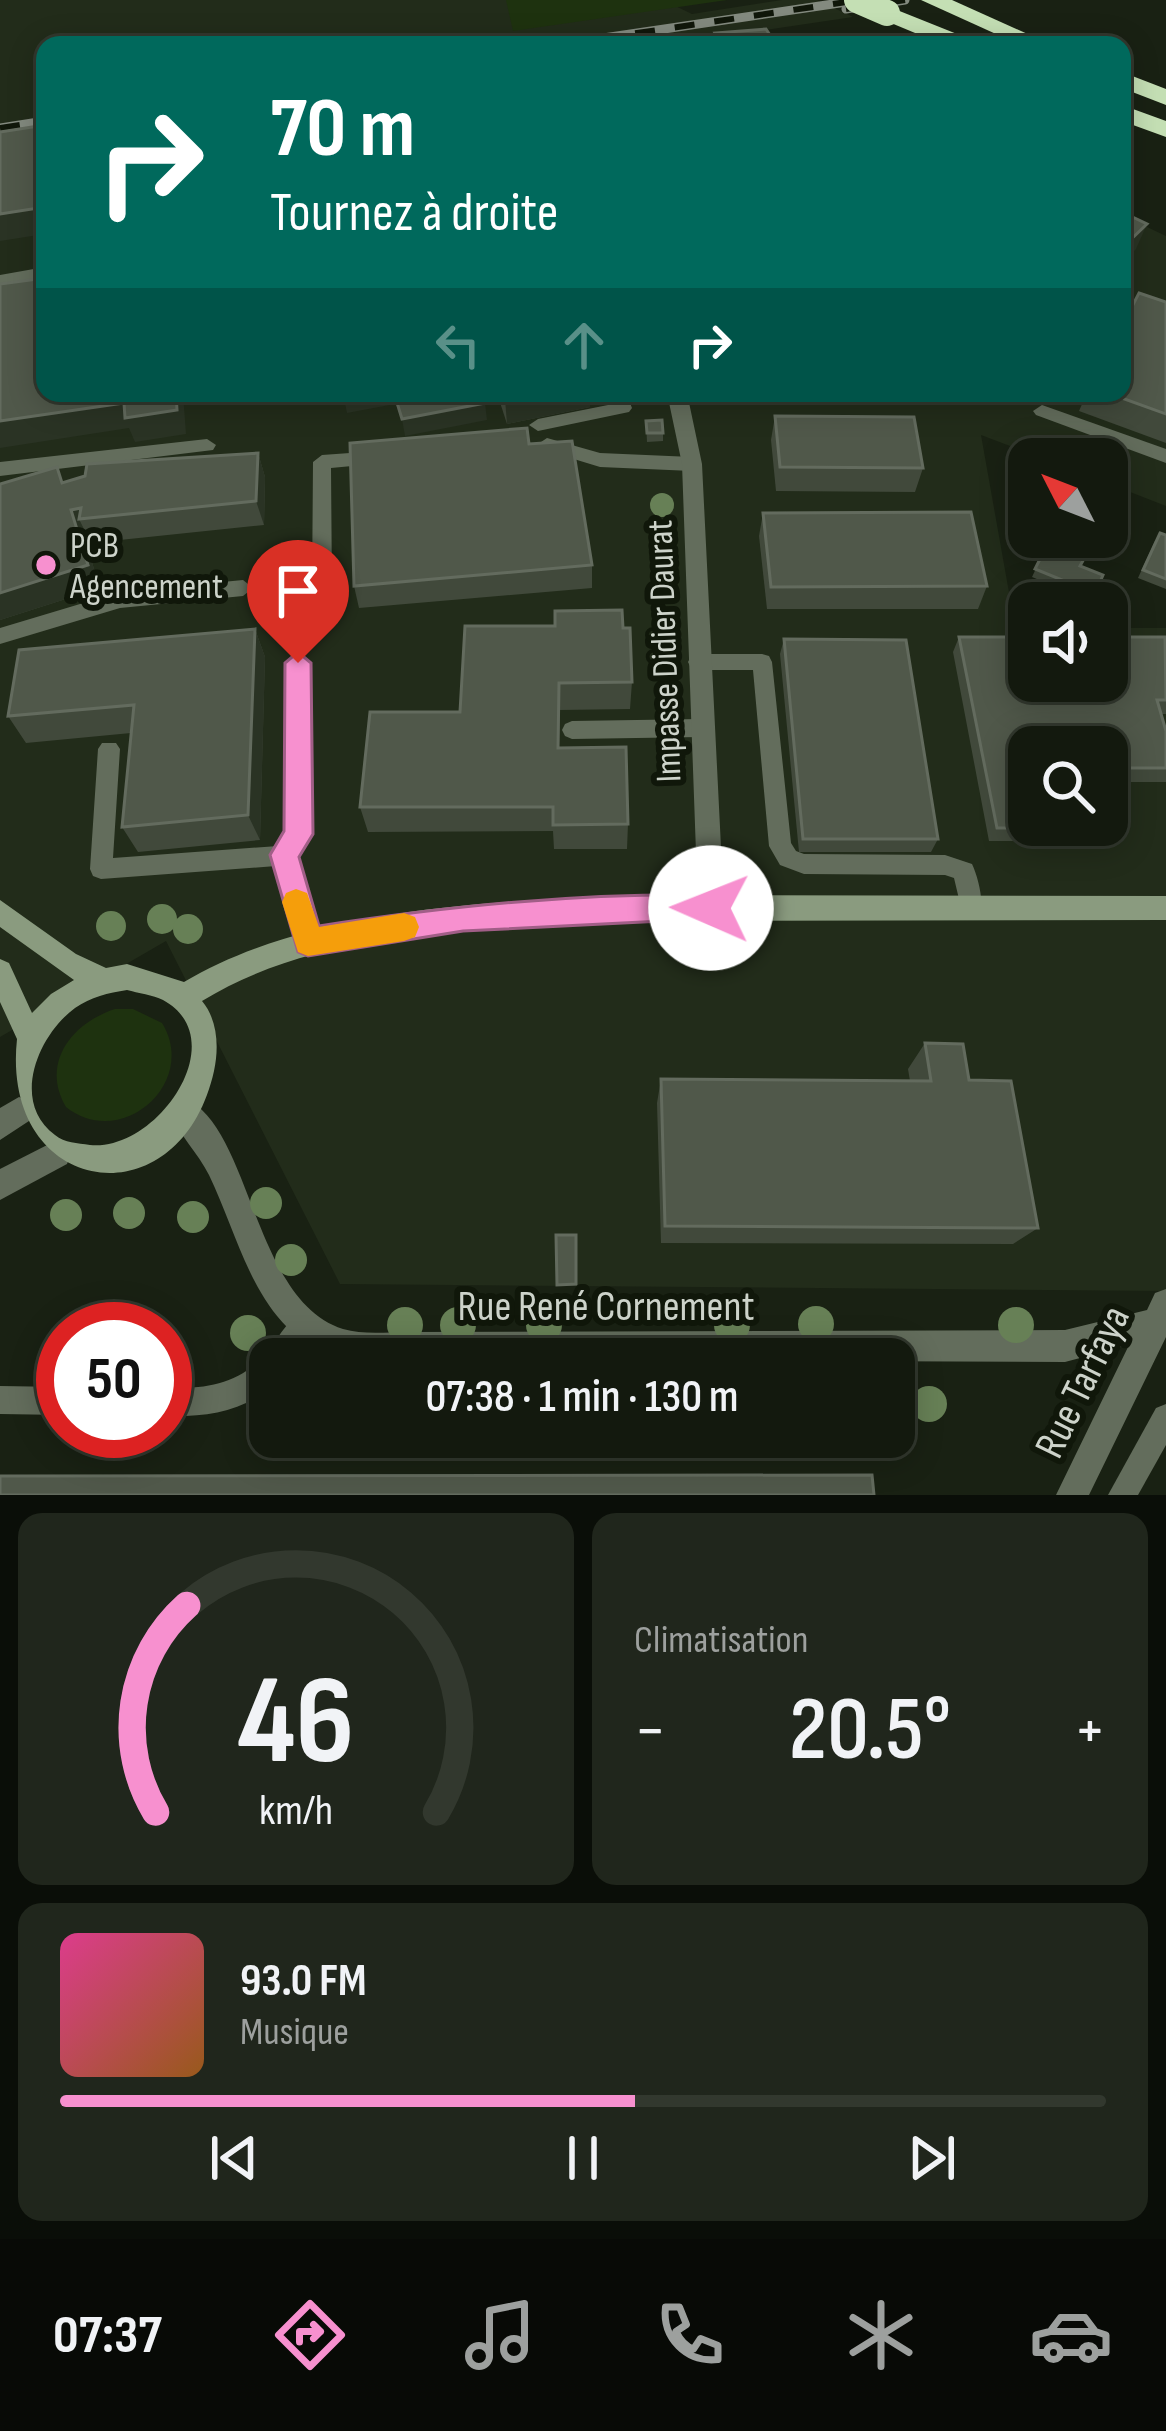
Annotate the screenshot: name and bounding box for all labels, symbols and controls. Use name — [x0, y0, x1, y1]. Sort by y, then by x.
text: 70 m — [270, 79, 415, 180]
icon: right — [72, 84, 228, 240]
text: Tournez à droite — [270, 181, 558, 246]
icon: left — [425, 312, 491, 378]
icon: ahead — [551, 312, 617, 378]
icon: right — [677, 312, 743, 378]
north arrow — [1008, 438, 1128, 558]
map controls — [1008, 438, 1128, 846]
street label: Impasse Didier Daurat — [639, 519, 692, 783]
place label: PCB Agencement — [69, 525, 223, 609]
pin — [247, 540, 349, 663]
marker: PCB Agencement — [33, 552, 59, 578]
icon: arrive — [265, 558, 331, 624]
button: sound — [1008, 582, 1128, 702]
button: search — [1008, 726, 1128, 846]
position arrow — [648, 845, 774, 971]
street label: Rue René Cornement — [457, 1282, 755, 1333]
street label: Rue Tarfaya — [1025, 1298, 1142, 1466]
speed limit sign: 50 — [36, 1302, 192, 1458]
text: 07:38 · 1 min · 130 m — [426, 1370, 738, 1425]
text: Climatisation — [634, 1617, 808, 1664]
text: 46 — [238, 1649, 354, 1798]
text: 20.5° — [789, 1677, 951, 1785]
text: − — [634, 1692, 666, 1771]
text: + — [1074, 1692, 1106, 1771]
text: km/h — [259, 1785, 333, 1837]
text: 93.0 FM — [240, 1954, 366, 2009]
text: Musique — [240, 2009, 349, 2056]
icon: previous — [201, 2125, 267, 2191]
icon: pause — [550, 2125, 616, 2191]
icon: next — [899, 2125, 965, 2191]
icon: directions — [268, 2293, 352, 2377]
icon: music — [458, 2293, 542, 2377]
icon: phone — [648, 2293, 732, 2377]
icon: climate — [839, 2293, 923, 2377]
icon: car — [1029, 2293, 1113, 2377]
text: 07:37 — [53, 2303, 162, 2368]

